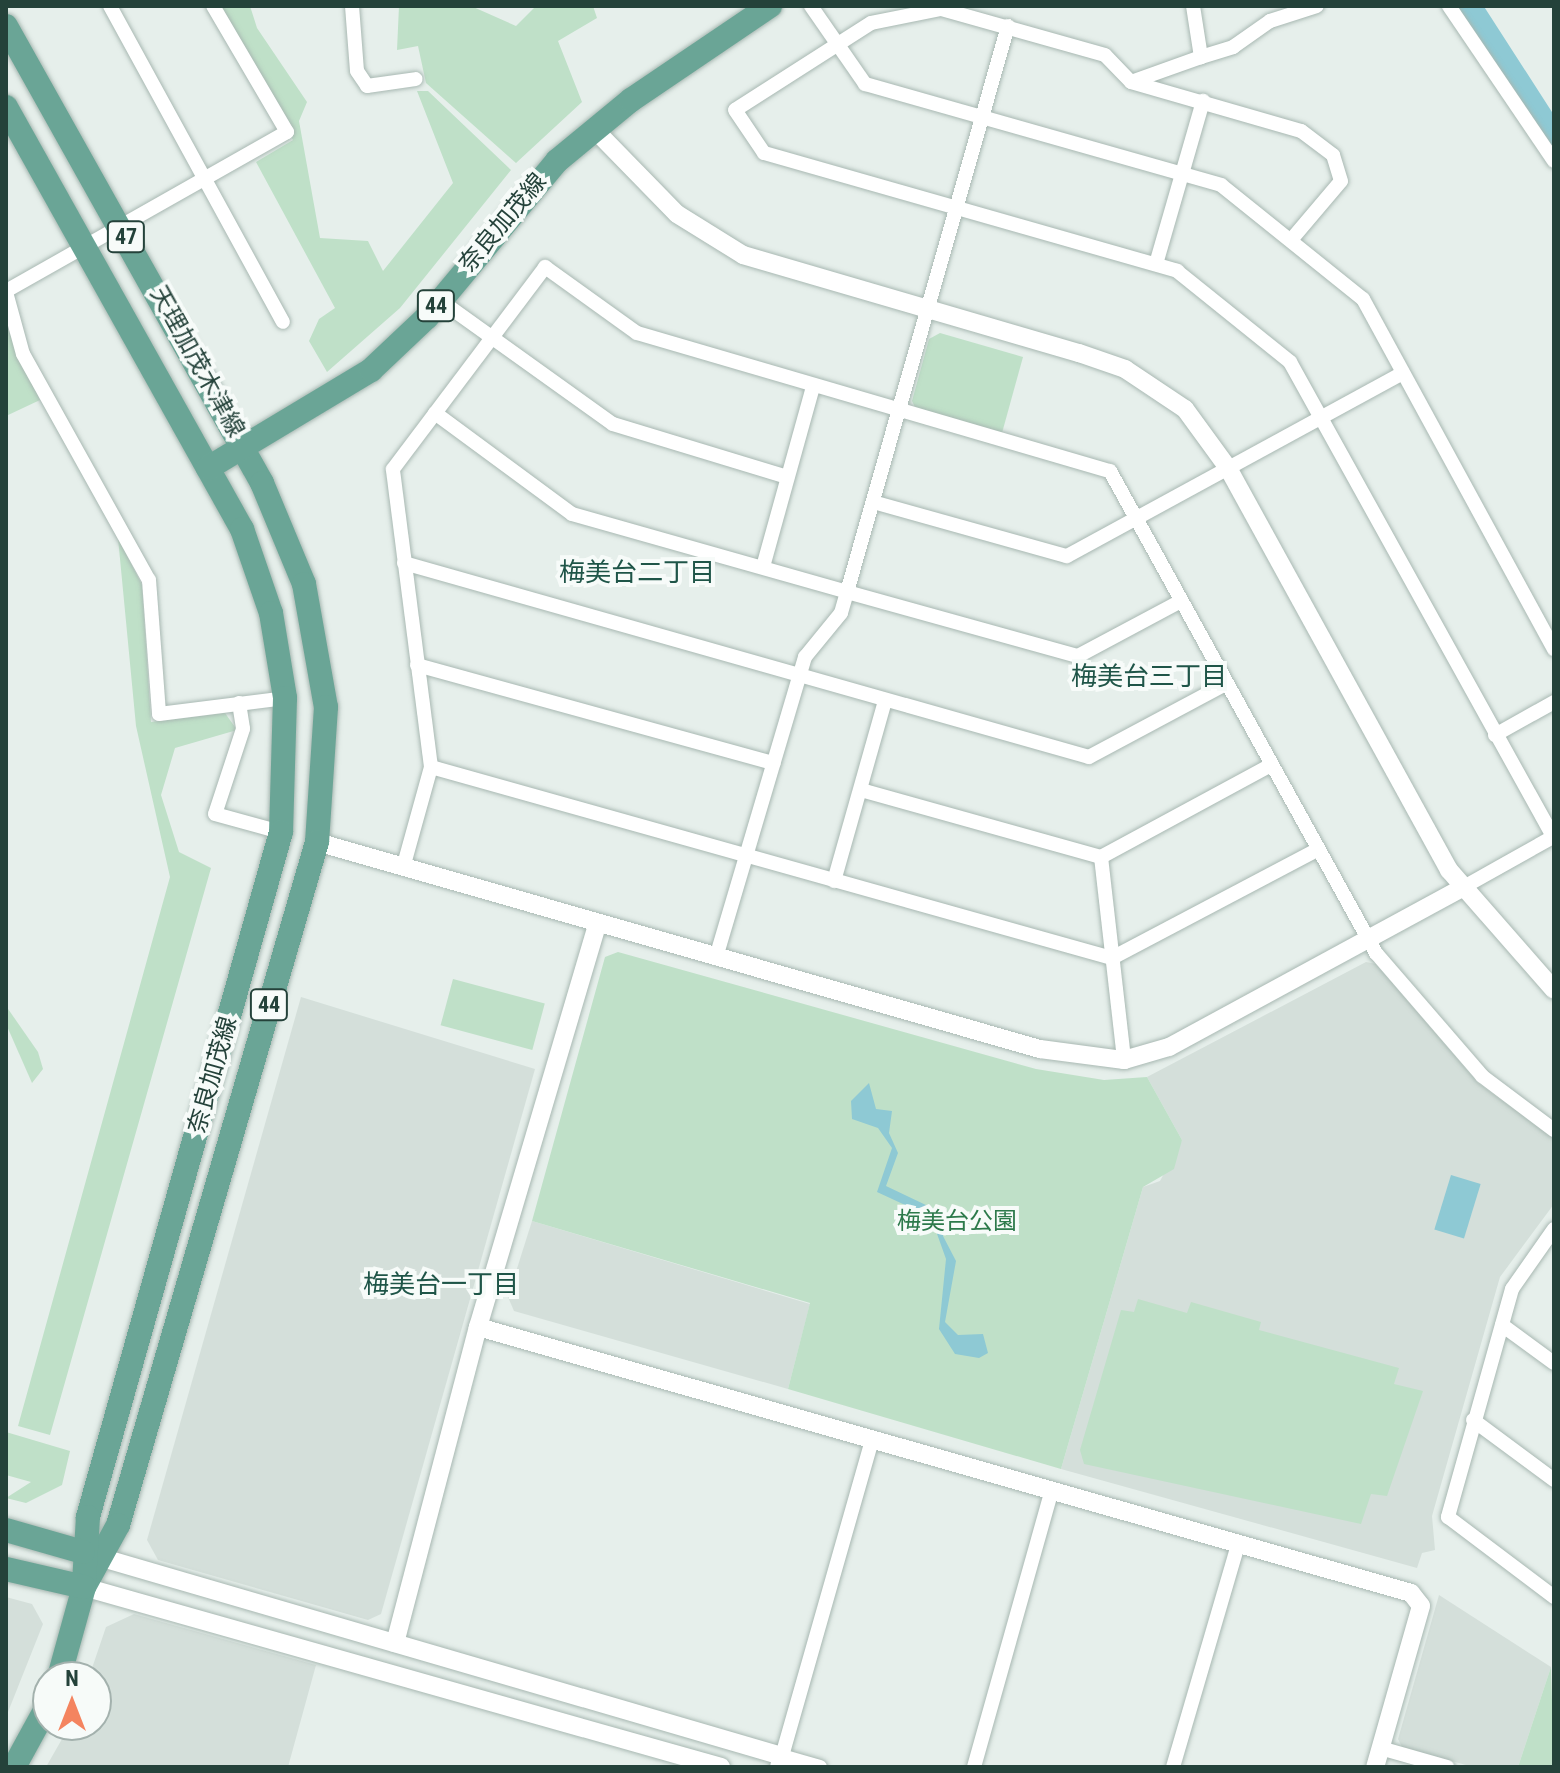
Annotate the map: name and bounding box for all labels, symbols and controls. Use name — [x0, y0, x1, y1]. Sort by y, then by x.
street label: 奈良加茂線 — [453, 168, 553, 278]
road number: 47 — [106, 219, 146, 255]
street label: 天理加茂木津線 — [144, 282, 250, 442]
road number: 44 — [416, 288, 456, 324]
district label: 梅美台二丁目 — [559, 557, 715, 589]
district label: 梅美台三丁目 — [1071, 661, 1227, 693]
road number: 44 — [249, 987, 289, 1023]
street label: 奈良加茂線 — [183, 1013, 243, 1137]
park label: 梅美台公園 — [897, 1208, 1017, 1236]
district label: 梅美台一丁目 — [363, 1269, 519, 1301]
north arrow — [32, 1661, 112, 1741]
text: N — [65, 1666, 79, 1691]

